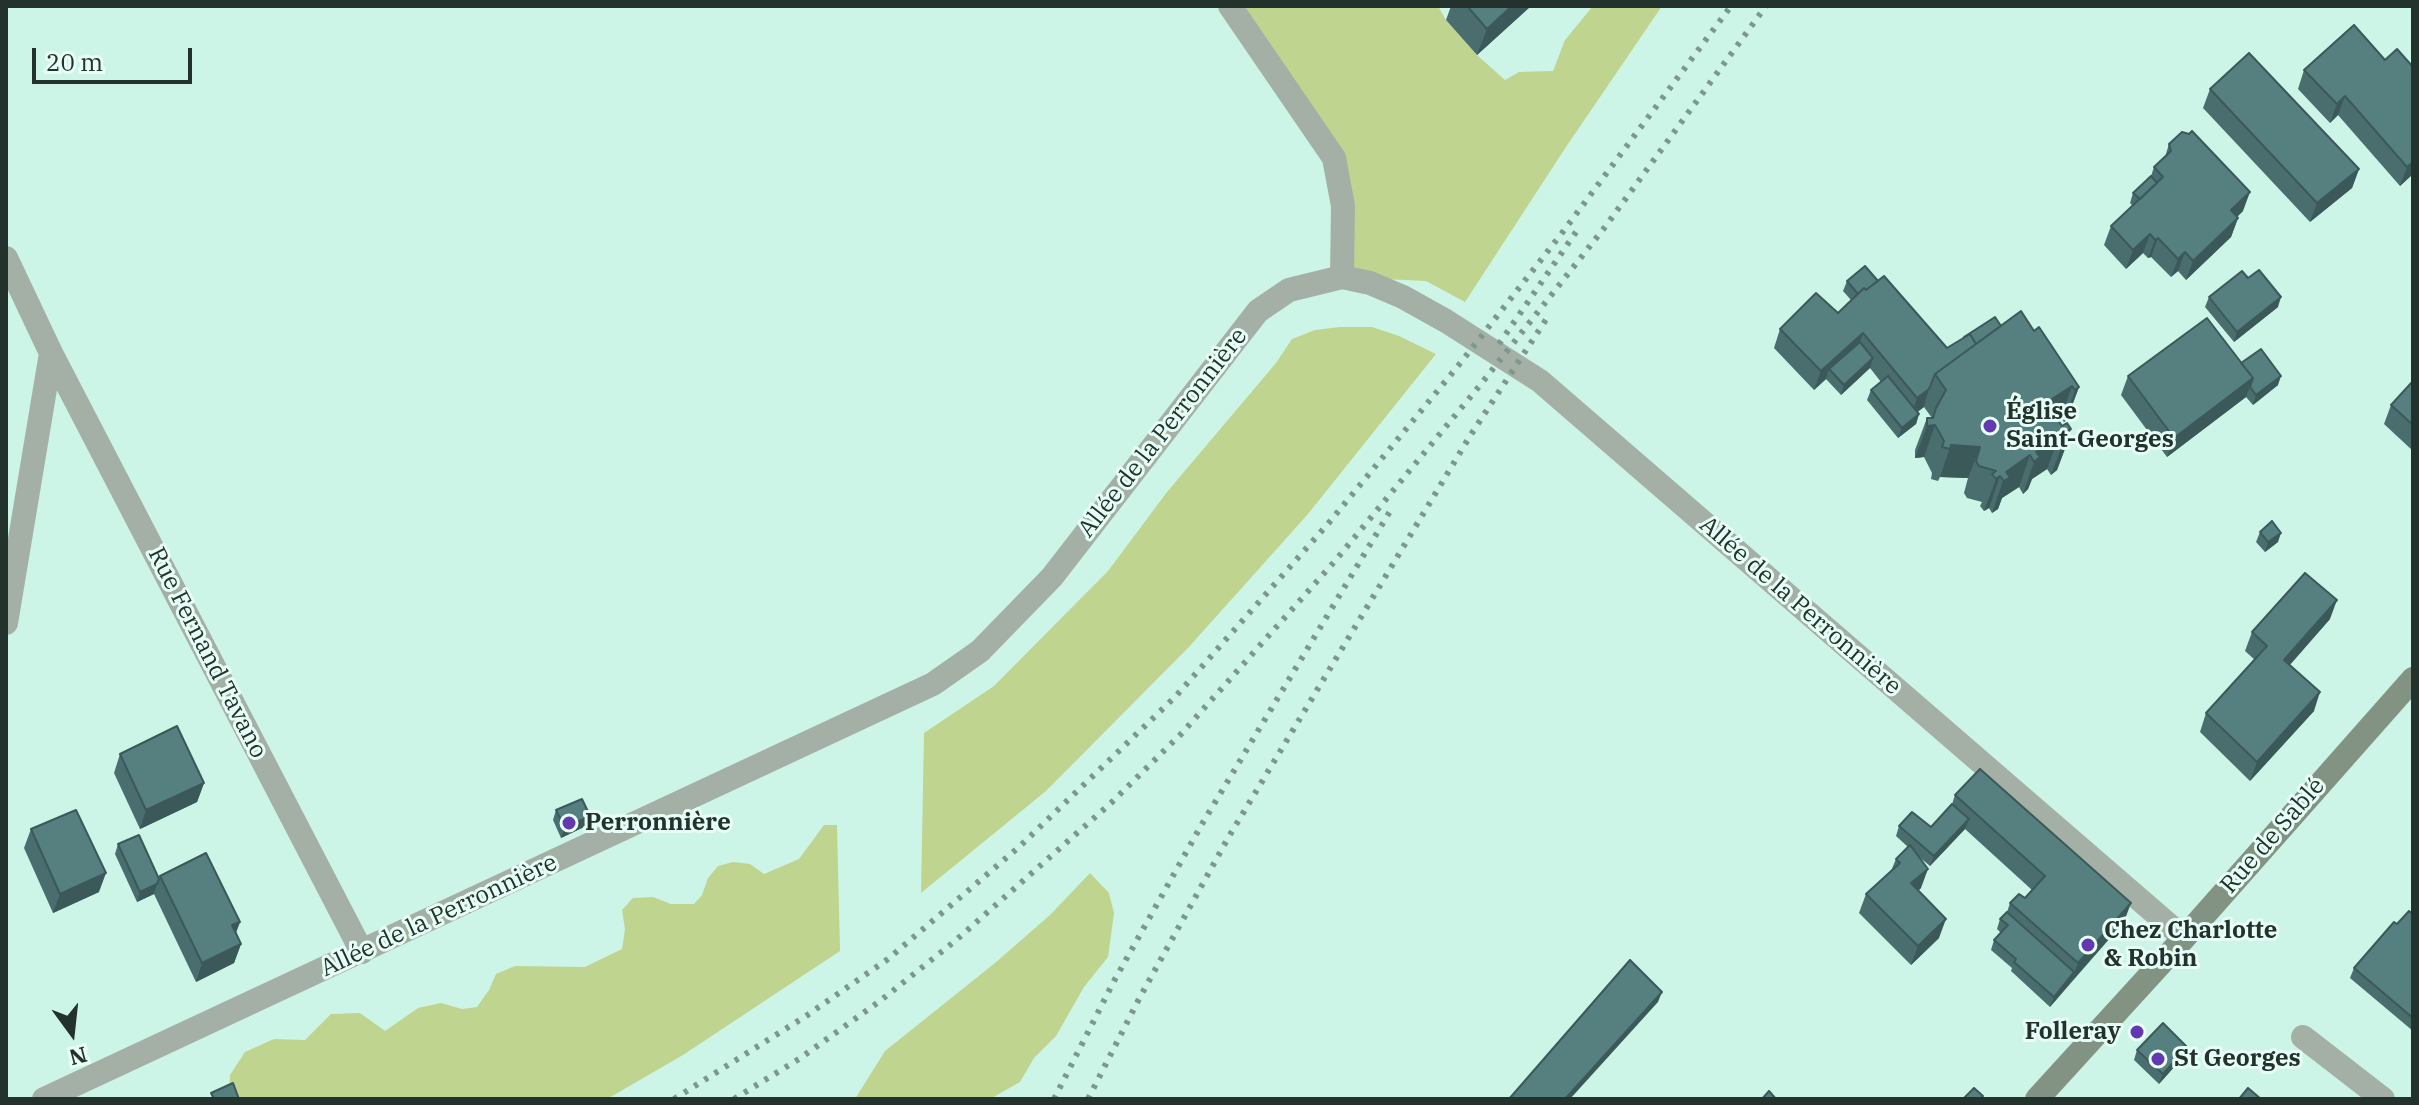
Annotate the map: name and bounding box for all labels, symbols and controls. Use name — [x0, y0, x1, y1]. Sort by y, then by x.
scale bar — [36, 32, 196, 82]
text: 20 m — [46, 46, 103, 78]
street label: Allée de la Perronnière — [1072, 323, 1254, 543]
place label: Église Saint-Georges — [2006, 398, 2174, 454]
marker: Église Saint-Georges — [1981, 417, 1999, 435]
street label: Allée de la Perronnière — [1693, 511, 1907, 701]
street label: Rue Fernand Tavano — [141, 543, 273, 763]
street label: Rue de Sablé — [2215, 772, 2331, 900]
place label: Perronnière — [585, 809, 731, 837]
marker: Perronnière — [560, 814, 578, 832]
street label: Allée de la Perronnière — [316, 849, 562, 983]
place label: Chez Charlotte & Robin — [2104, 917, 2277, 973]
marker: Chez Charlotte & Robin — [2079, 936, 2097, 954]
north arrow — [32, 993, 112, 1073]
place label: Folleray — [2025, 1018, 2121, 1046]
marker: Folleray — [2128, 1023, 2146, 1041]
text: N — [66, 1040, 91, 1073]
place label: St Georges — [2174, 1045, 2301, 1073]
marker: St Georges — [2149, 1050, 2167, 1068]

